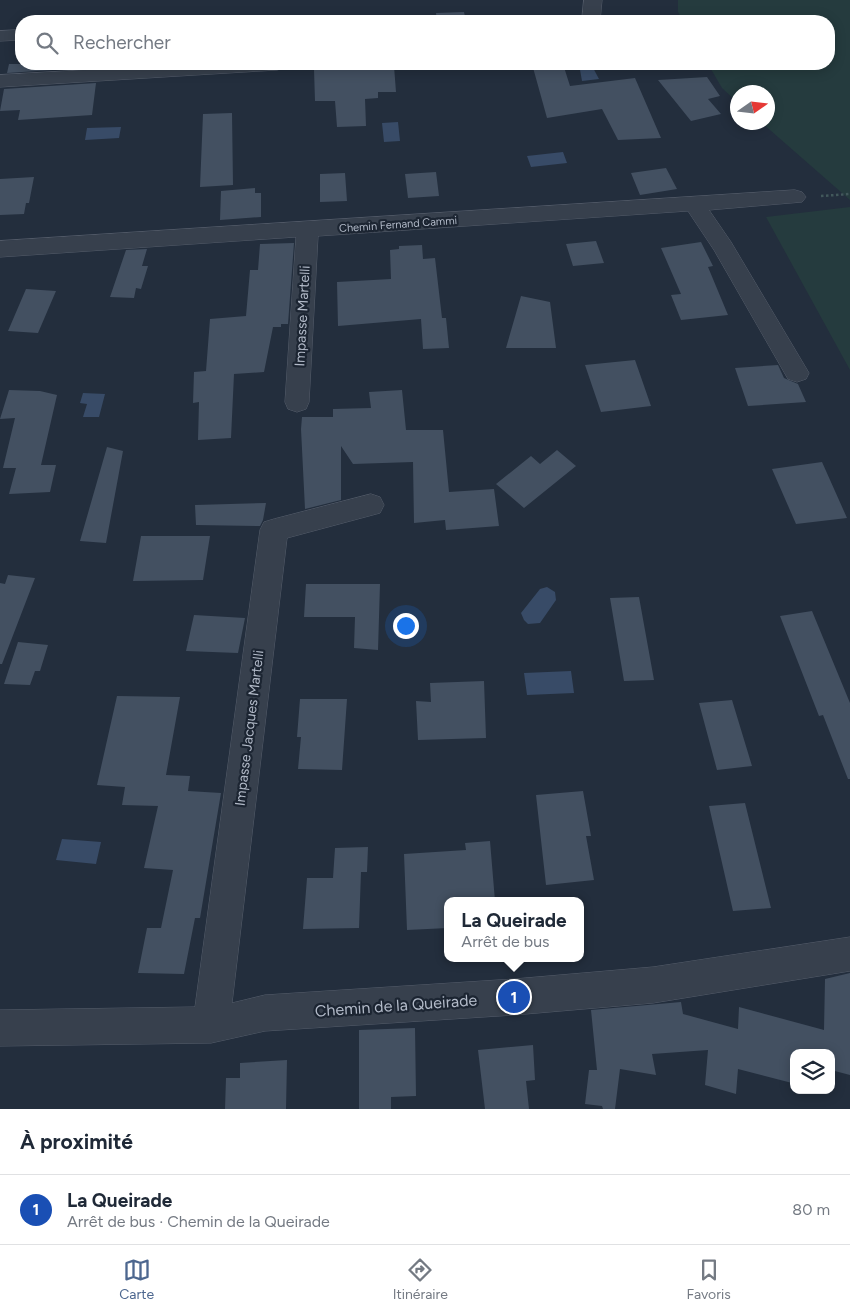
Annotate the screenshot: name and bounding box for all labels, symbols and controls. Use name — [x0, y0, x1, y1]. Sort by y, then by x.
search box — [15, 15, 835, 70]
icon: search — [33, 29, 61, 57]
text: Rechercher — [73, 31, 171, 54]
north arrow — [730, 85, 775, 130]
street label: Chemin Fernand Cammi — [339, 214, 458, 235]
street label: Impasse Martelli — [291, 265, 314, 367]
your location — [393, 613, 419, 639]
street label: Impasse Jacques Martelli — [232, 649, 267, 807]
popup — [444, 897, 584, 962]
text: La Queirade — [461, 909, 567, 932]
text: Arrêt de bus — [461, 932, 550, 951]
pin: 1 — [498, 978, 530, 1016]
street label: Chemin de la Queirade — [314, 990, 478, 1021]
map controls — [790, 1049, 835, 1094]
button: layers — [790, 1049, 835, 1094]
text: À proximité — [20, 1129, 133, 1154]
text: La Queirade — [67, 1189, 172, 1212]
text: 1 — [33, 1200, 39, 1219]
text: 80 m — [792, 1200, 830, 1219]
text: Arrêt de bus · Chemin de la Queirade — [67, 1212, 330, 1231]
tab: Carte — [119, 1256, 154, 1303]
tab: Itinéraire — [393, 1256, 448, 1303]
tab: Favoris — [686, 1256, 731, 1303]

